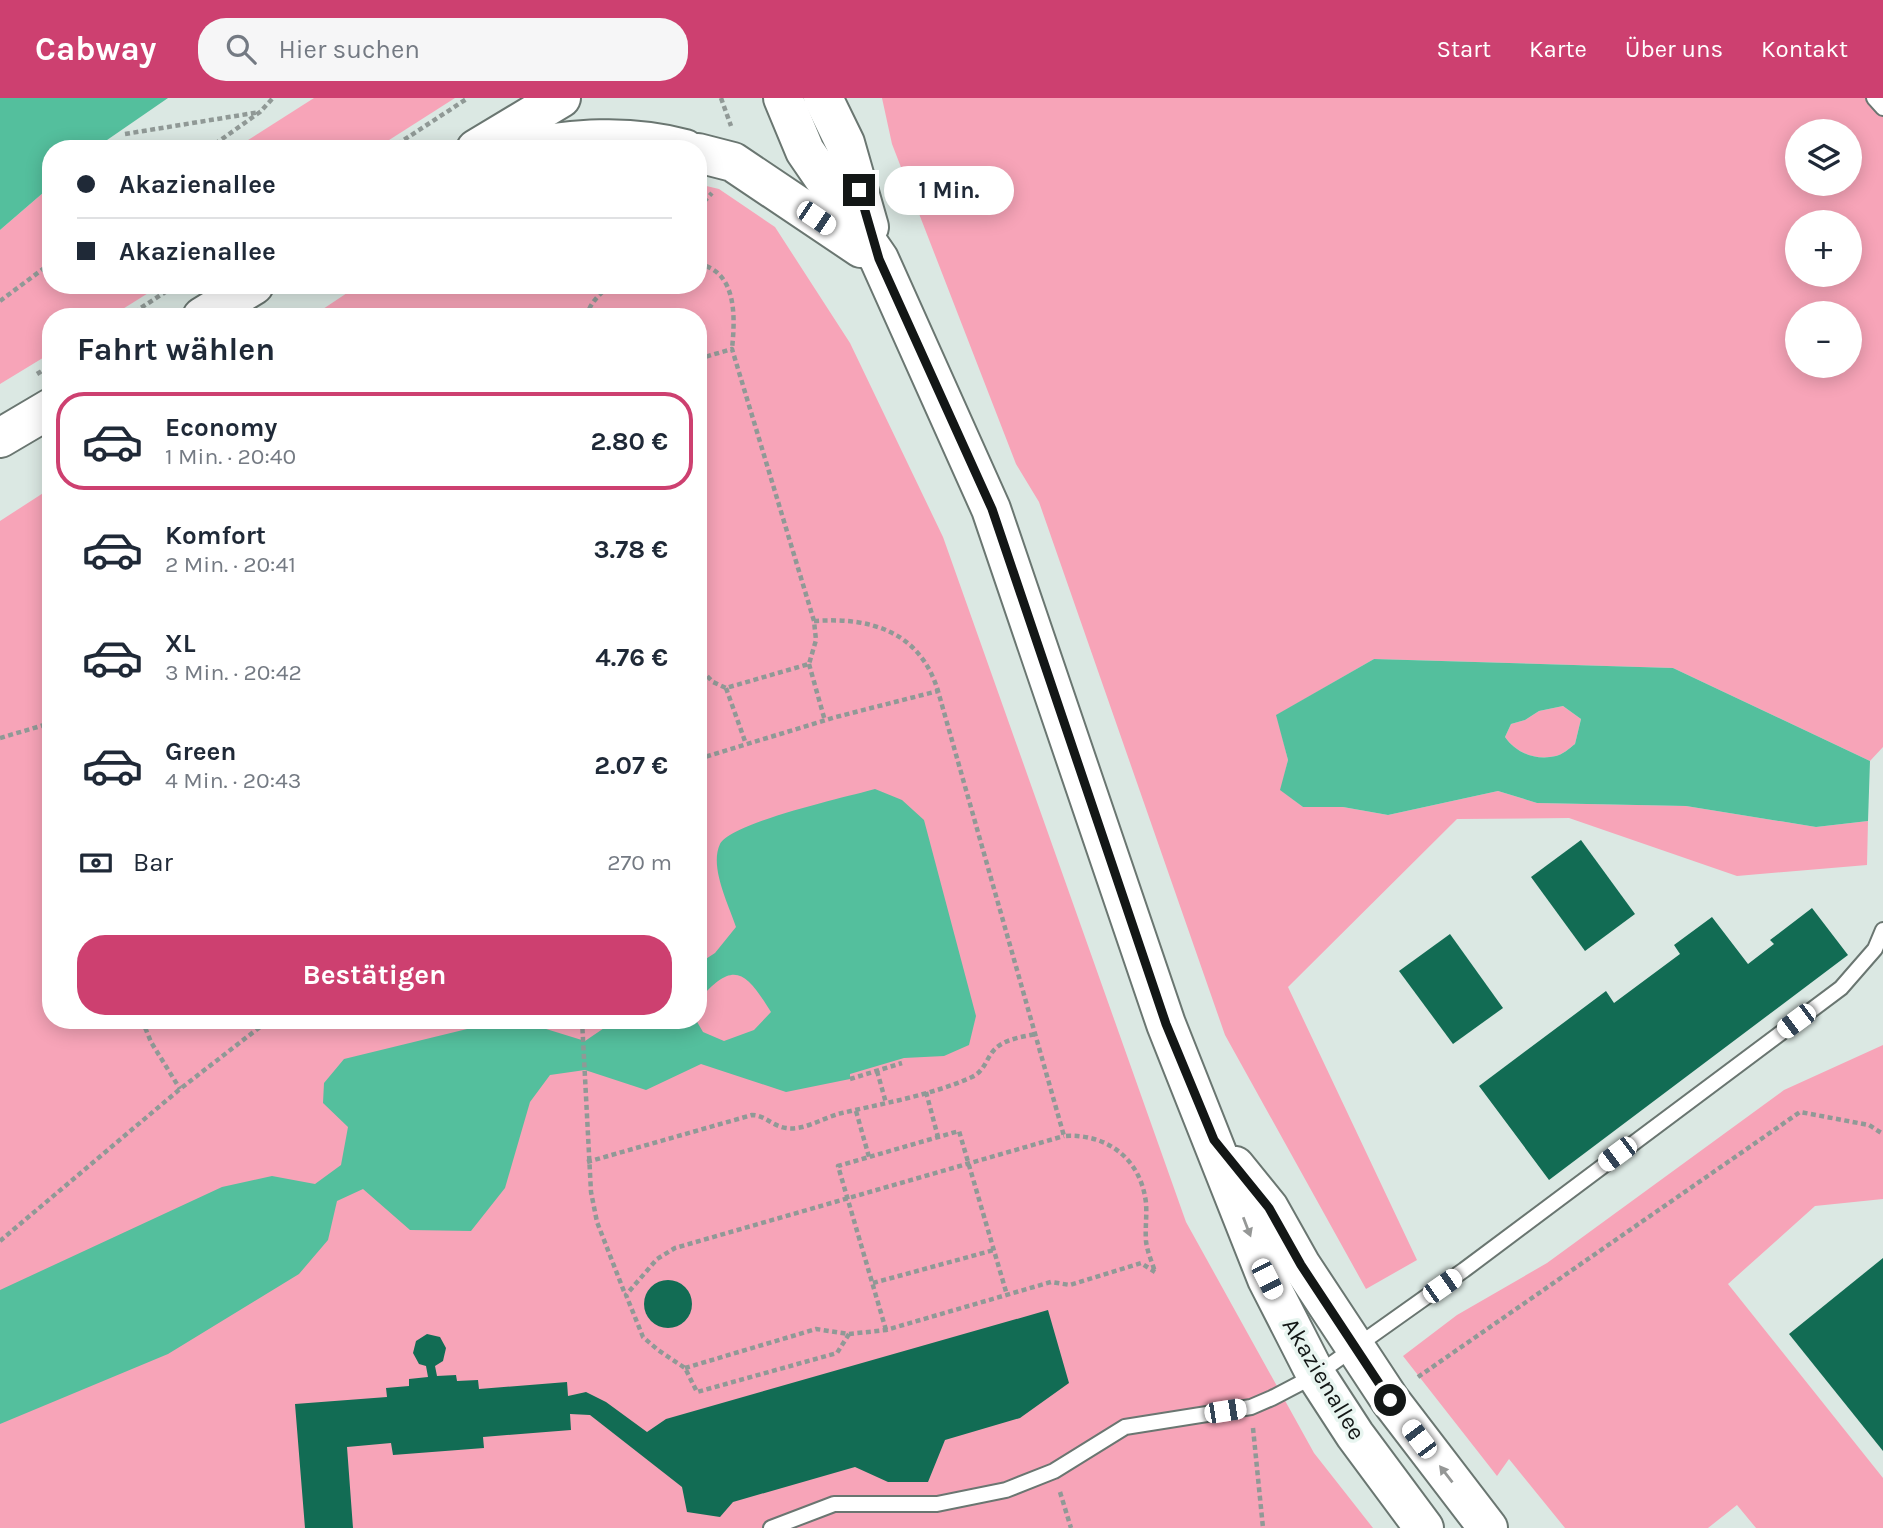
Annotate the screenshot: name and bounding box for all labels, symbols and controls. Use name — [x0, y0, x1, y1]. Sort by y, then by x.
search box — [198, 18, 688, 81]
text: Cabway — [35, 30, 156, 68]
icon: search — [222, 30, 260, 68]
text: Hier suchen — [278, 34, 420, 65]
text: Start — [1437, 35, 1491, 63]
text: Karte — [1529, 35, 1587, 63]
text: Über uns — [1625, 35, 1723, 63]
text: Kontakt — [1761, 35, 1848, 63]
map controls — [1785, 119, 1862, 378]
button: layers — [1785, 119, 1862, 196]
callout: 1 Min. — [884, 166, 1013, 214]
text: Akazienallee — [119, 169, 276, 200]
route end — [843, 174, 875, 206]
text: 1 Min. — [919, 177, 979, 204]
car — [793, 198, 840, 238]
button: + — [1785, 210, 1862, 287]
text: Akazienallee — [119, 236, 276, 267]
button: − — [1785, 301, 1862, 378]
text: Fahrt wählen — [77, 331, 275, 368]
icon: car — [81, 410, 144, 473]
text: Economy — [165, 412, 277, 443]
text: 2.80 € — [590, 426, 668, 457]
text: 1 Min. · 20:40 — [165, 443, 296, 470]
icon: car — [81, 518, 144, 581]
text: Komfort — [165, 520, 266, 551]
text: 3.78 € — [593, 534, 668, 565]
text: 2 Min. · 20:41 — [165, 551, 296, 578]
icon: car — [81, 626, 144, 689]
text: XL — [165, 628, 196, 659]
text: 4.76 € — [595, 642, 668, 673]
text: 3 Min. · 20:42 — [165, 659, 302, 686]
icon: car — [81, 734, 144, 797]
text: Green — [165, 736, 237, 767]
text: 2.07 € — [594, 750, 668, 781]
text: 4 Min. · 20:43 — [165, 767, 301, 794]
icon: cash — [77, 844, 115, 882]
text: Bar — [133, 847, 173, 878]
text: 270 m — [607, 849, 672, 876]
button: Bestätigen — [77, 935, 672, 1015]
car — [1773, 1000, 1820, 1042]
car — [1594, 1133, 1641, 1175]
one-way arrow — [1242, 1217, 1253, 1238]
car — [1249, 1256, 1286, 1302]
car — [1419, 1265, 1466, 1307]
street label: Akazienallee — [1277, 1313, 1371, 1445]
route start — [1374, 1384, 1406, 1416]
car — [1203, 1397, 1248, 1425]
car — [1398, 1416, 1441, 1462]
one-way arrow — [1439, 1465, 1453, 1483]

